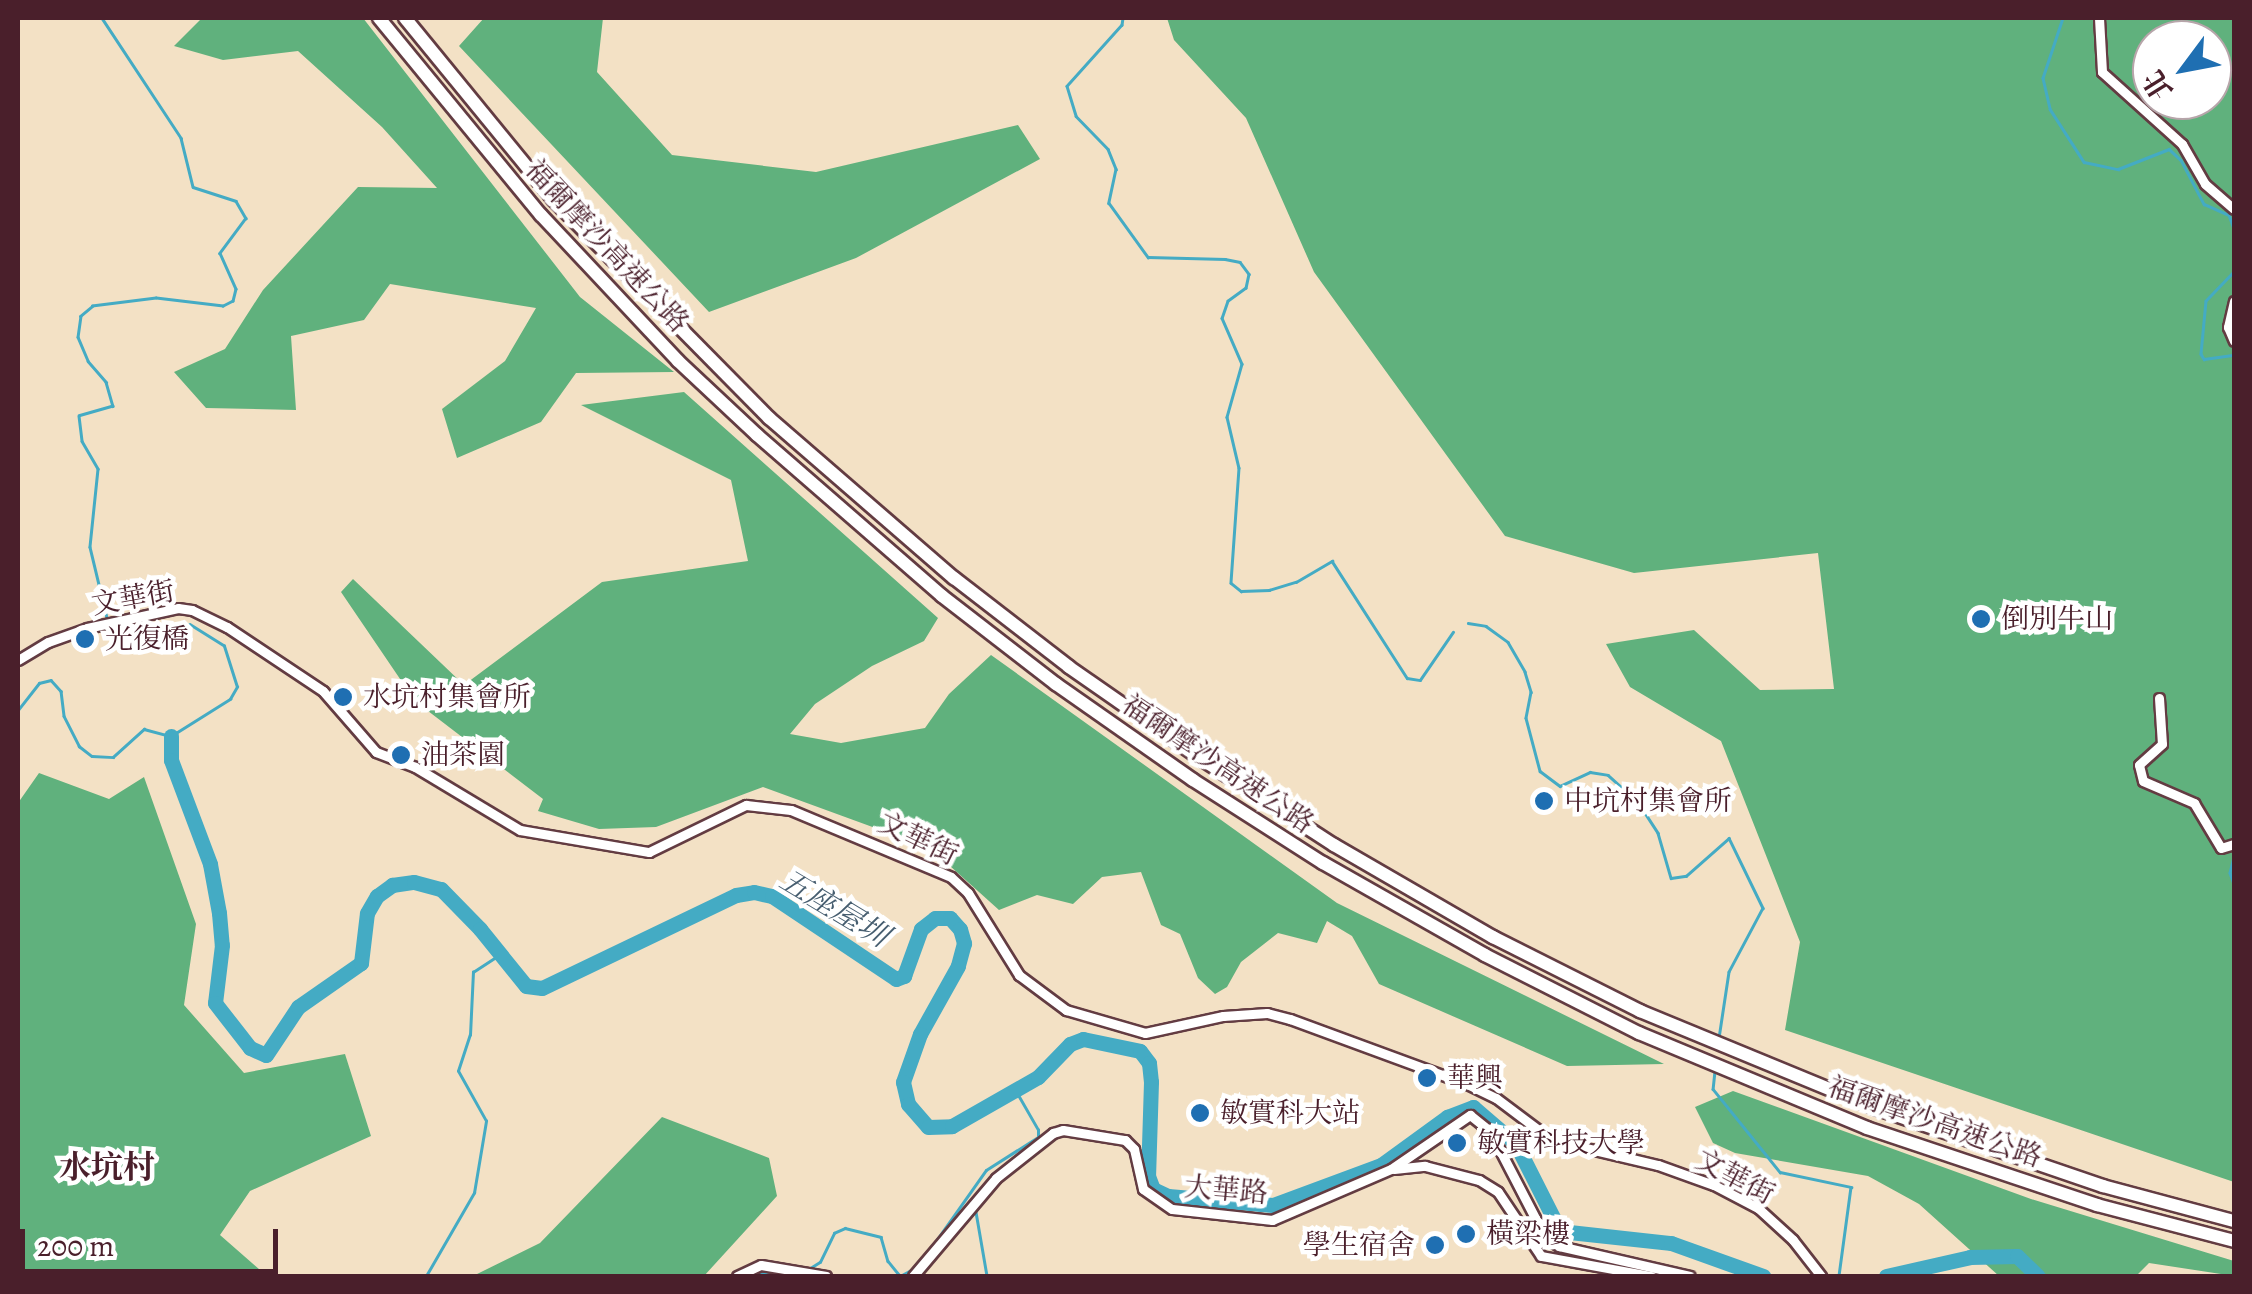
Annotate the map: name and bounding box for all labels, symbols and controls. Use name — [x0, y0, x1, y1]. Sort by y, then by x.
north arrow — [2132, 20, 2232, 120]
text: 北 — [2135, 63, 2182, 107]
street label: 福爾摩沙高速公路 — [518, 153, 696, 339]
street label: 文華街 — [89, 574, 177, 622]
place label: 倒別牛山 — [2001, 602, 2113, 636]
marker: 倒別牛山 — [1970, 608, 1992, 630]
place label: 光復橋 — [105, 622, 189, 656]
marker: 光復橋 — [74, 628, 96, 650]
place label: 水坑村集會所 — [363, 680, 531, 714]
marker: 水坑村集會所 — [332, 686, 354, 708]
street label: 福爾摩沙高速公路 — [1116, 687, 1320, 841]
place label: 油茶園 — [421, 738, 505, 772]
marker: 油茶園 — [390, 744, 412, 766]
place label: 中坑村集會所 — [1564, 784, 1732, 818]
marker: 中坑村集會所 — [1533, 790, 1555, 812]
street label: 文華街 — [873, 805, 963, 873]
water label: 五座屋圳 — [773, 862, 895, 954]
place label: 華興 — [1447, 1061, 1503, 1095]
marker: 華興 — [1416, 1067, 1438, 1089]
street label: 福爾摩沙高速公路 — [1824, 1070, 2046, 1174]
place label: 敏實科大站 — [1220, 1096, 1360, 1130]
marker: 敏實科大站 — [1189, 1102, 1211, 1124]
place label: 敏實科技大學 — [1477, 1126, 1645, 1160]
marker: 敏實科技大學 — [1446, 1132, 1468, 1154]
street label: 文華街 — [1690, 1142, 1780, 1212]
district label: 水坑村 — [59, 1148, 155, 1186]
street label: 大華路 — [1183, 1170, 1269, 1210]
scale bar — [25, 1209, 282, 1271]
place label: 橫梁樓 — [1486, 1217, 1570, 1251]
marker: 橫梁樓 — [1455, 1223, 1477, 1245]
text: 200 m — [37, 1226, 114, 1266]
place label: 學生宿舍 — [1303, 1228, 1415, 1262]
marker: 學生宿舍 — [1424, 1234, 1446, 1256]

